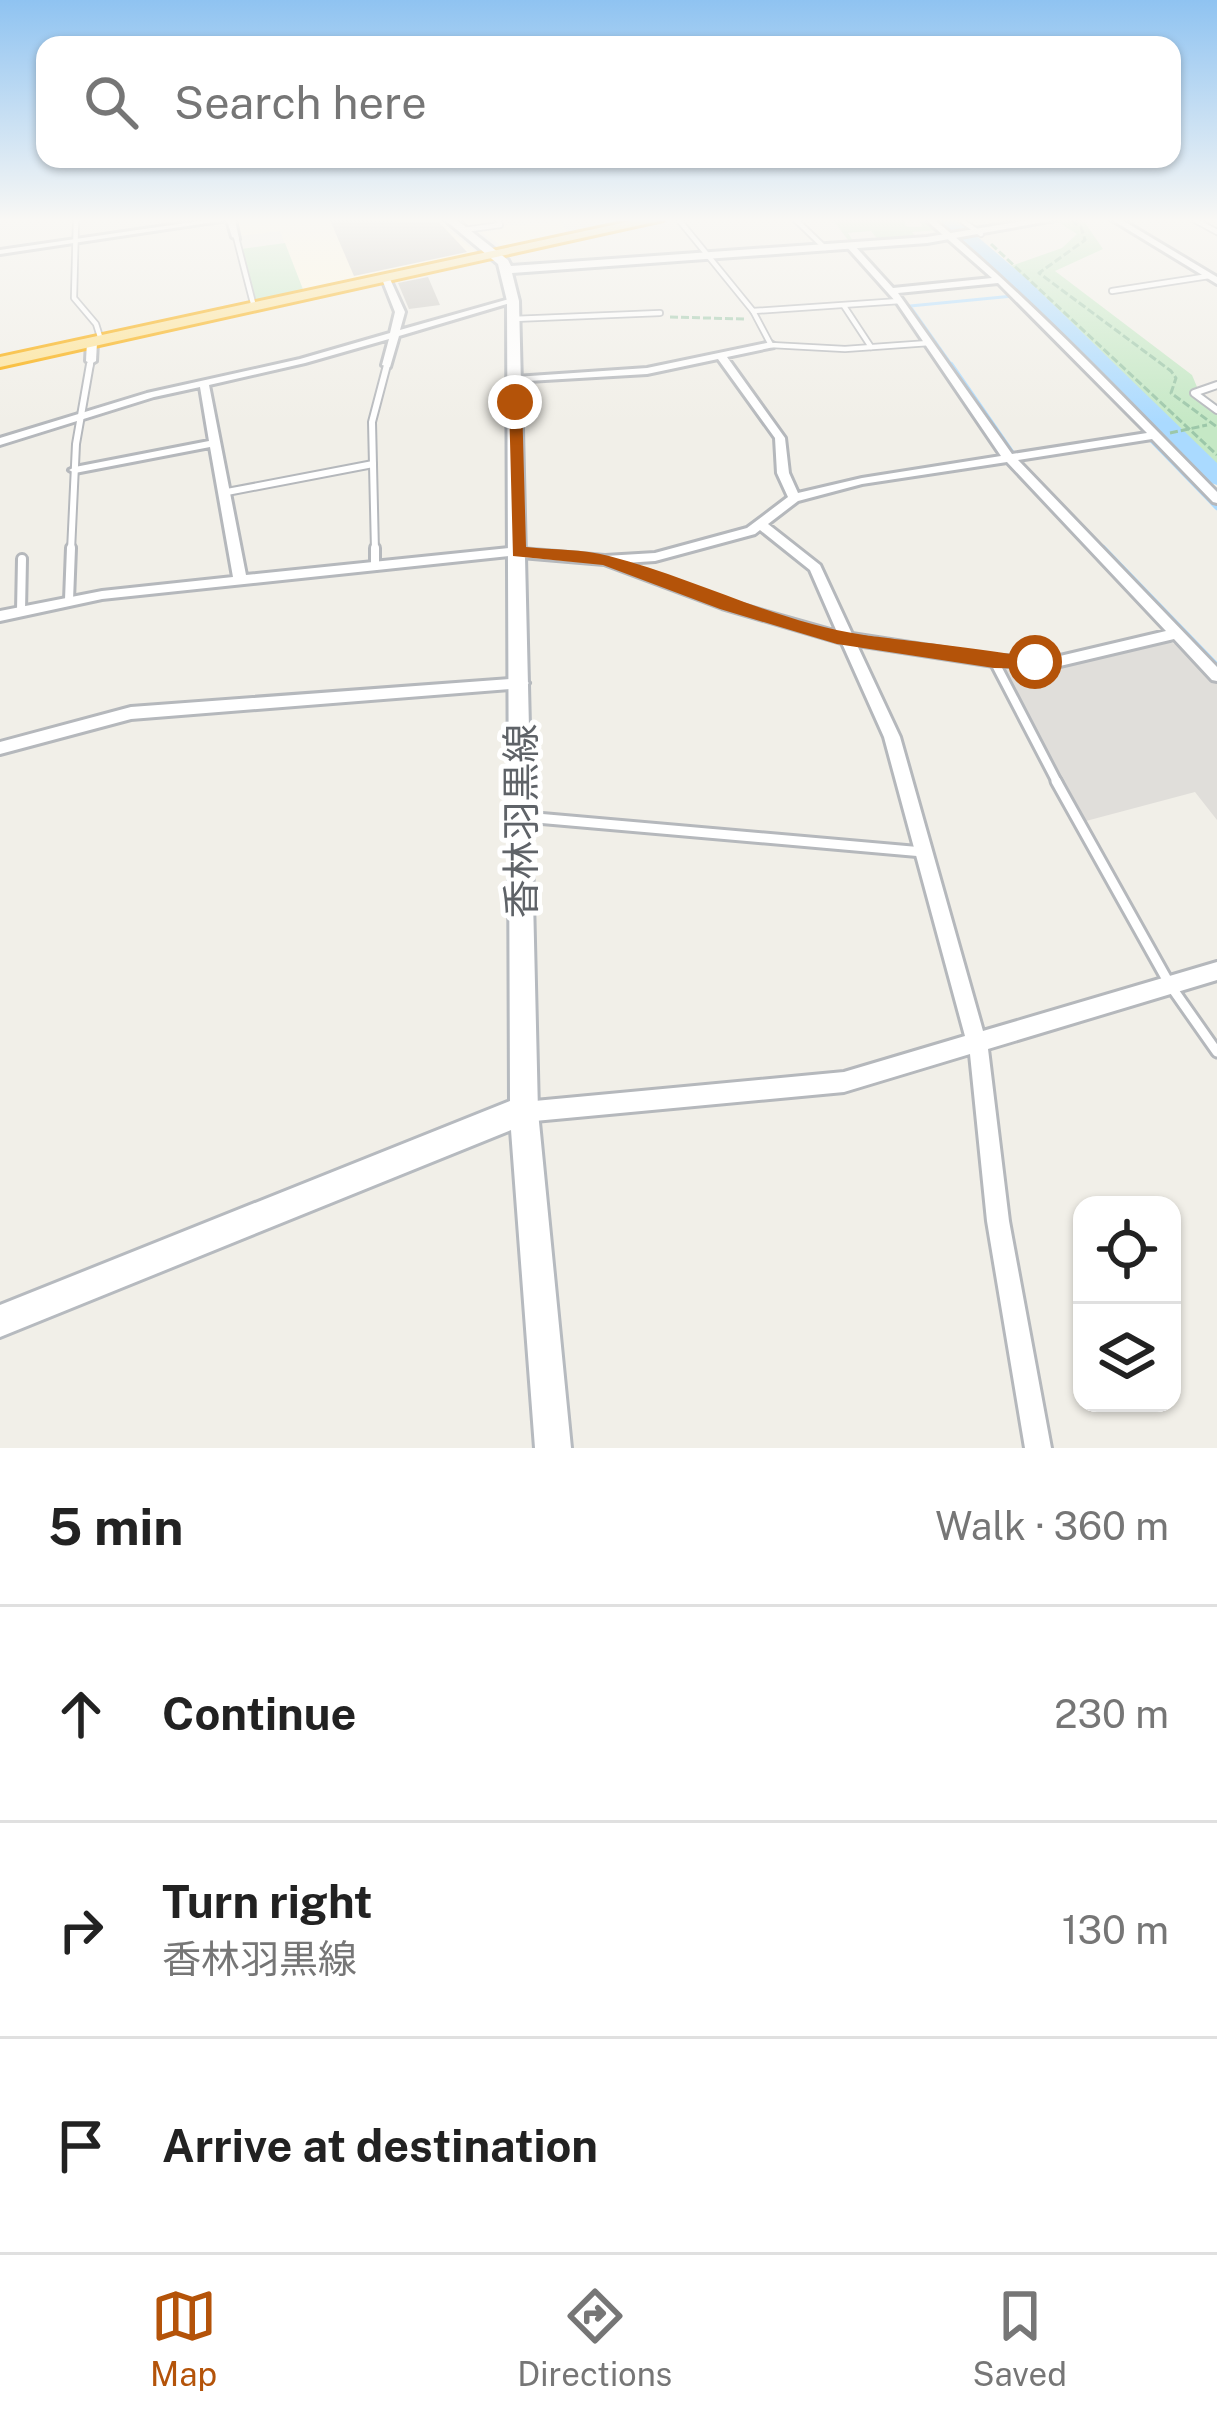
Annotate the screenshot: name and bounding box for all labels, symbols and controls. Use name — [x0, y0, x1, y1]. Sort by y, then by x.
search box — [36, 36, 1181, 168]
icon: search — [78, 69, 144, 135]
text: Search here — [174, 76, 427, 129]
route end — [488, 375, 542, 429]
route start — [1008, 635, 1062, 689]
street label: 香林羽黒線 — [498, 723, 544, 919]
map controls — [1073, 1196, 1181, 1412]
button: locate — [1073, 1196, 1181, 1304]
button: layers — [1073, 1304, 1181, 1412]
text: 5 min — [48, 1497, 184, 1556]
text: Walk · 360 m — [935, 1503, 1169, 1549]
icon: ahead — [48, 1681, 114, 1747]
text: Continue — [162, 1687, 356, 1740]
text: 230 m — [1054, 1691, 1169, 1737]
text: Turn right — [162, 1875, 373, 1928]
icon: right — [48, 1897, 114, 1963]
text: 130 m — [1062, 1907, 1169, 1953]
text: 香林羽黒線 — [162, 1936, 357, 1982]
icon: arrive — [48, 2113, 114, 2179]
text: Arrive at destination — [162, 2119, 598, 2172]
tab: Map — [150, 2283, 217, 2393]
tab: Directions — [517, 2283, 672, 2393]
tab: Saved — [973, 2283, 1067, 2393]

